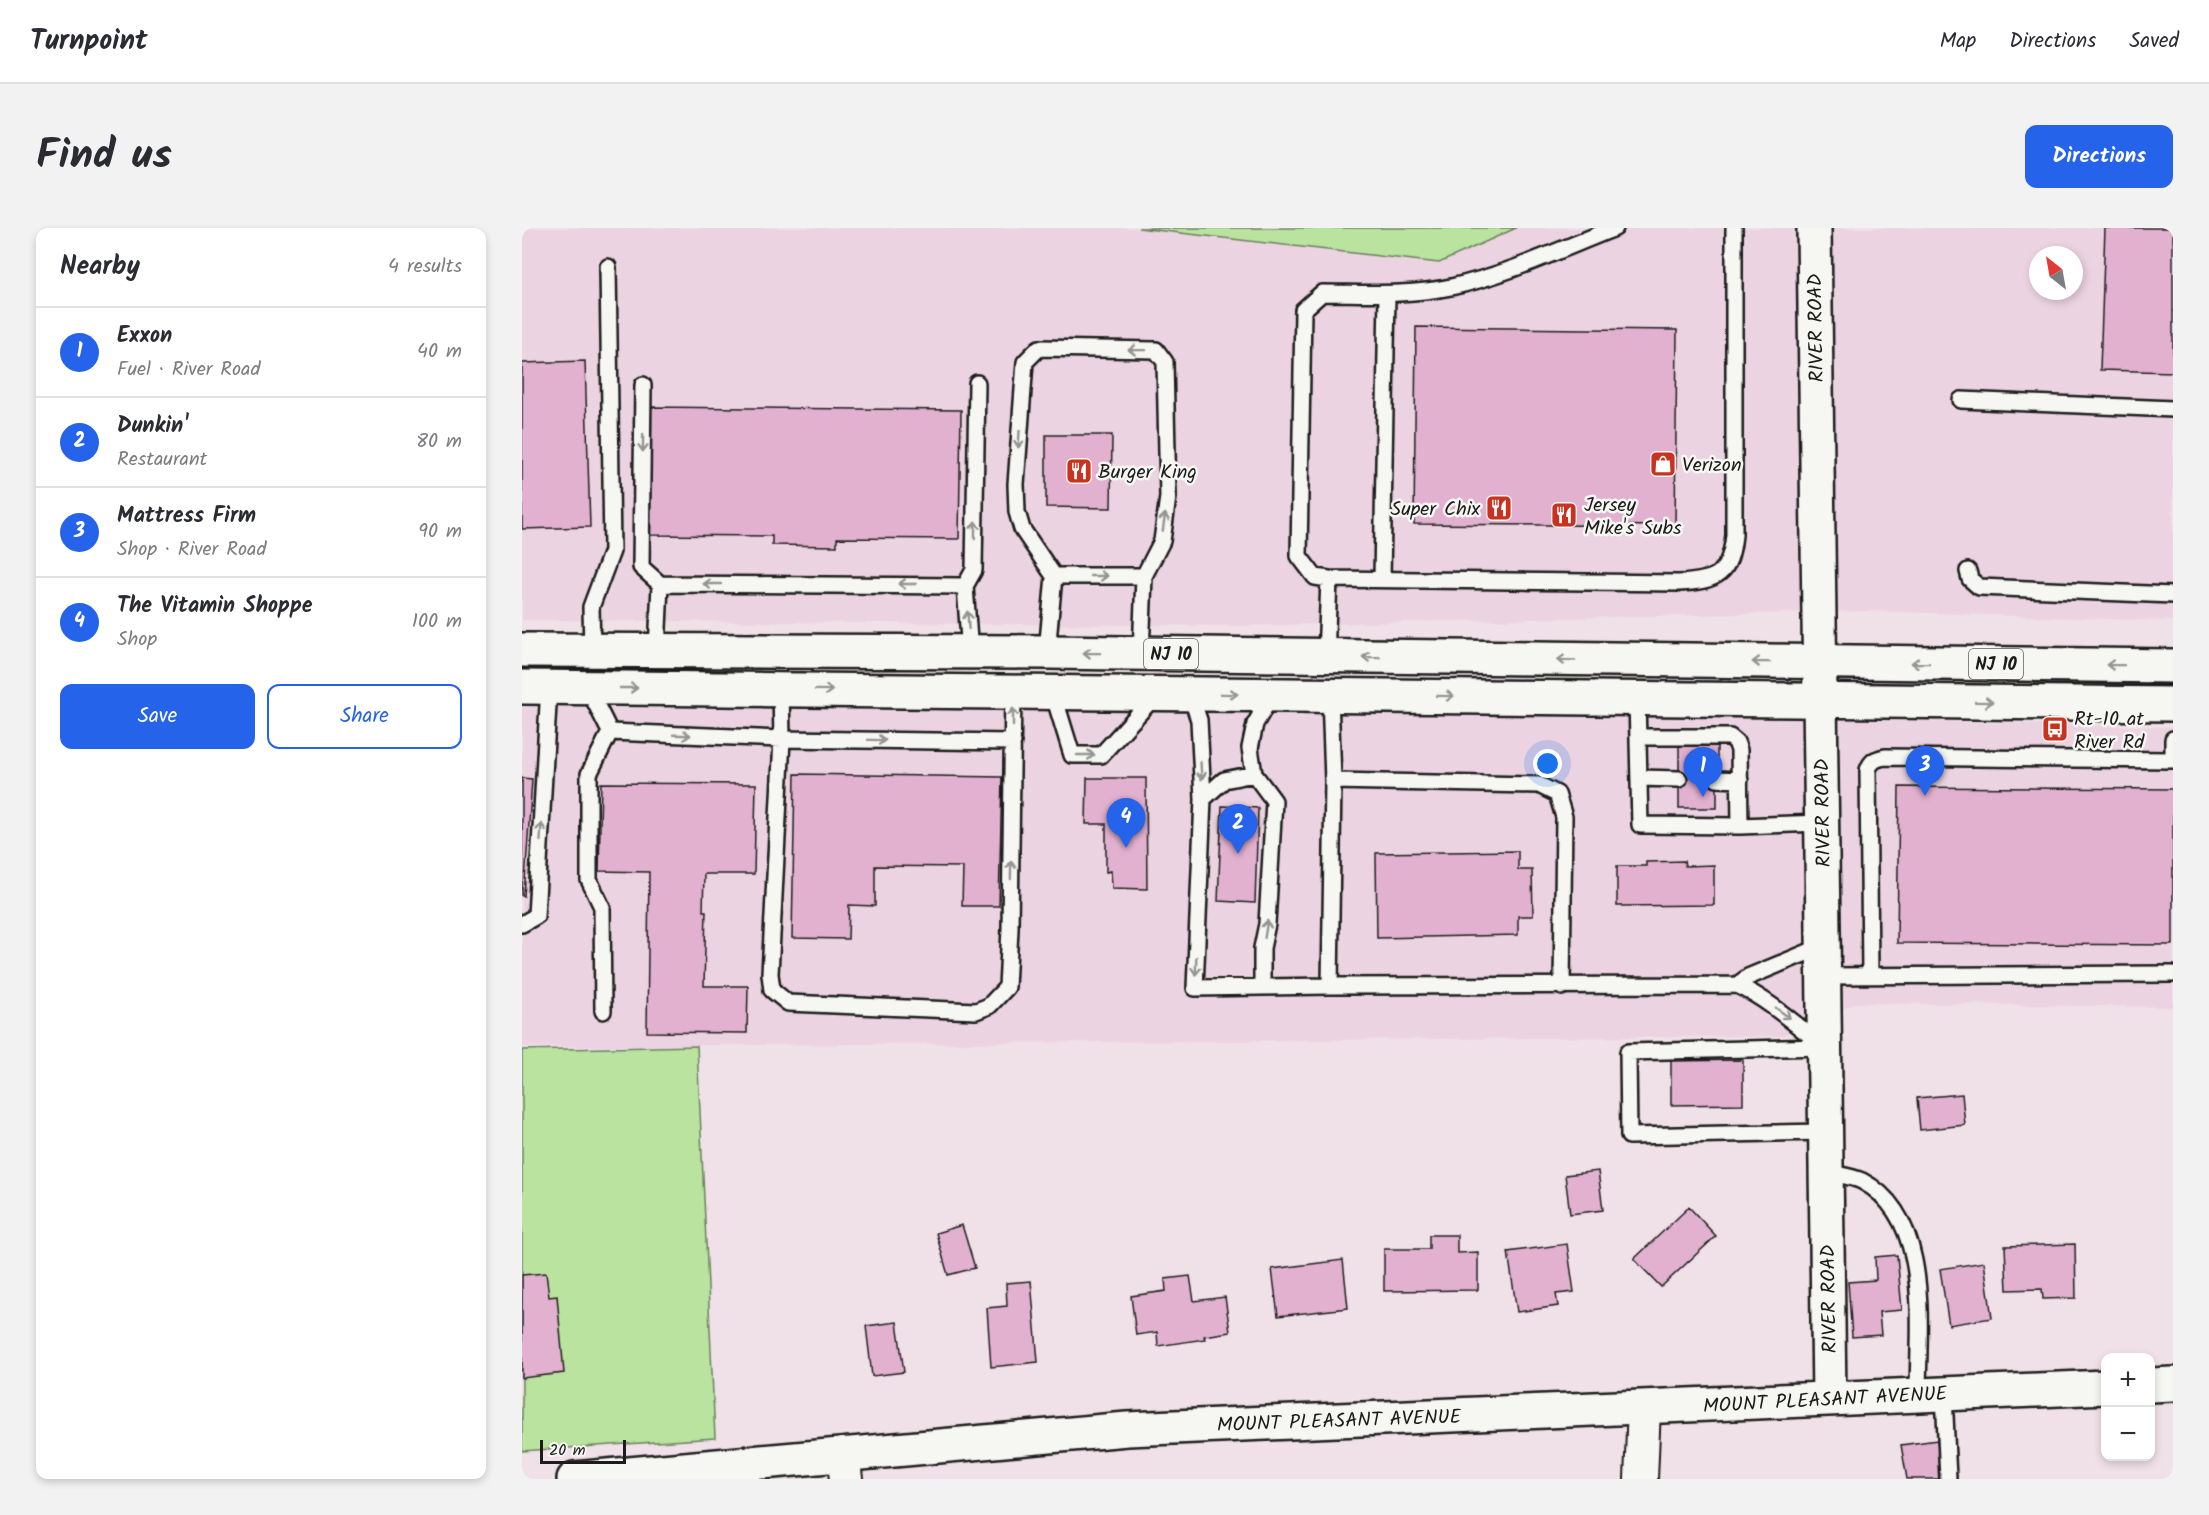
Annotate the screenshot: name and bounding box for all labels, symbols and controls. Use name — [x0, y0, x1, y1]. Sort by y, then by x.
text: Turnpoint — [30, 19, 148, 64]
text: Map — [1940, 25, 1976, 58]
text: Directions — [2009, 25, 2096, 58]
text: Saved — [2129, 25, 2179, 58]
text: Find us — [36, 123, 172, 190]
button: Directions — [2025, 125, 2173, 188]
text: Nearby — [60, 246, 140, 288]
north arrow — [2029, 246, 2083, 300]
text: 4 results — [388, 251, 462, 283]
street label: RIVER ROAD — [1800, 273, 1834, 383]
text: Exxon — [117, 319, 172, 354]
text: 1 — [76, 336, 83, 368]
text: 40 m — [417, 336, 462, 368]
one-way arrow — [1127, 344, 1147, 356]
text: Fuel · River Road — [117, 354, 260, 386]
text: Dunkin' — [117, 409, 188, 444]
text: 2 — [74, 426, 85, 458]
text: 80 m — [416, 426, 462, 458]
one-way arrow — [1013, 429, 1024, 449]
one-way arrow — [637, 433, 648, 453]
text: Restaurant — [117, 444, 207, 476]
shop icon: Verizon — [1648, 449, 1678, 479]
place label: Verizon — [1682, 450, 1742, 482]
restaurant icon: Burger King — [1064, 456, 1094, 486]
place label: Burger King — [1098, 457, 1197, 489]
place label: Jersey Mike's Subs — [1584, 490, 1682, 545]
restaurant icon: Super Chix — [1484, 493, 1514, 523]
place label: Super Chix — [1391, 494, 1480, 526]
text: Mattress Firm — [117, 499, 256, 534]
restaurant icon: Jersey Mike's Subs — [1549, 500, 1579, 530]
one-way arrow — [1159, 513, 1170, 533]
text: 3 — [74, 516, 85, 548]
text: 90 m — [418, 516, 462, 548]
one-way arrow — [969, 520, 981, 540]
text: Shop · River Road — [117, 534, 266, 566]
one-way arrow — [1088, 570, 1108, 582]
one-way arrow — [702, 578, 722, 590]
one-way arrow — [897, 578, 917, 590]
text: The Vitamin Shoppe — [117, 589, 313, 624]
text: 4 — [74, 606, 85, 638]
text: 100 m — [412, 606, 462, 638]
one-way arrow — [962, 610, 973, 630]
text: Shop — [117, 624, 157, 656]
road number: NJ 10 — [1144, 639, 1198, 669]
one-way arrow — [1083, 647, 1103, 659]
road number: NJ 10 — [1969, 649, 2023, 679]
one-way arrow — [1362, 652, 1382, 663]
one-way arrow — [1557, 654, 1577, 666]
one-way arrow — [1752, 656, 1772, 668]
one-way arrow — [1910, 658, 1930, 669]
one-way arrow — [2105, 660, 2125, 671]
one-way arrow — [618, 682, 638, 694]
button: Save — [60, 684, 255, 749]
button: Share — [267, 684, 462, 749]
one-way arrow — [813, 684, 833, 696]
one-way arrow — [1218, 688, 1238, 700]
one-way arrow — [1434, 691, 1454, 702]
one-way arrow — [1973, 696, 1993, 708]
place label: Rt-10 at River Rd — [2074, 704, 2145, 759]
one-way arrow — [1007, 708, 1019, 728]
bus stop icon: Rt-10 at River Rd — [2040, 714, 2070, 744]
one-way arrow — [672, 730, 692, 741]
one-way arrow — [867, 734, 887, 746]
pin: 3 — [1906, 746, 1944, 796]
pin: 1 — [1684, 748, 1722, 797]
one-way arrow — [1076, 749, 1096, 761]
your location — [1533, 749, 1562, 778]
street label: RIVER ROAD — [1807, 758, 1841, 868]
one-way arrow — [1196, 760, 1207, 780]
pin: 4 — [1106, 798, 1146, 848]
pin: 2 — [1218, 804, 1258, 854]
one-way arrow — [536, 823, 547, 843]
one-way arrow — [1005, 861, 1017, 881]
one-way arrow — [1260, 920, 1271, 939]
one-way arrow — [1191, 955, 1202, 975]
one-way arrow — [1774, 1007, 1790, 1020]
street label: RIVER ROAD — [1813, 1244, 1847, 1354]
map controls — [2101, 1353, 2155, 1461]
button: + — [2101, 1353, 2155, 1407]
street label: MOUNT PLEASANT AVENUE — [1702, 1379, 1949, 1423]
street label: MOUNT PLEASANT AVENUE — [1216, 1402, 1463, 1442]
button: − — [2101, 1407, 2155, 1461]
scale bar — [540, 1437, 626, 1464]
text: 20 m — [549, 1438, 585, 1463]

